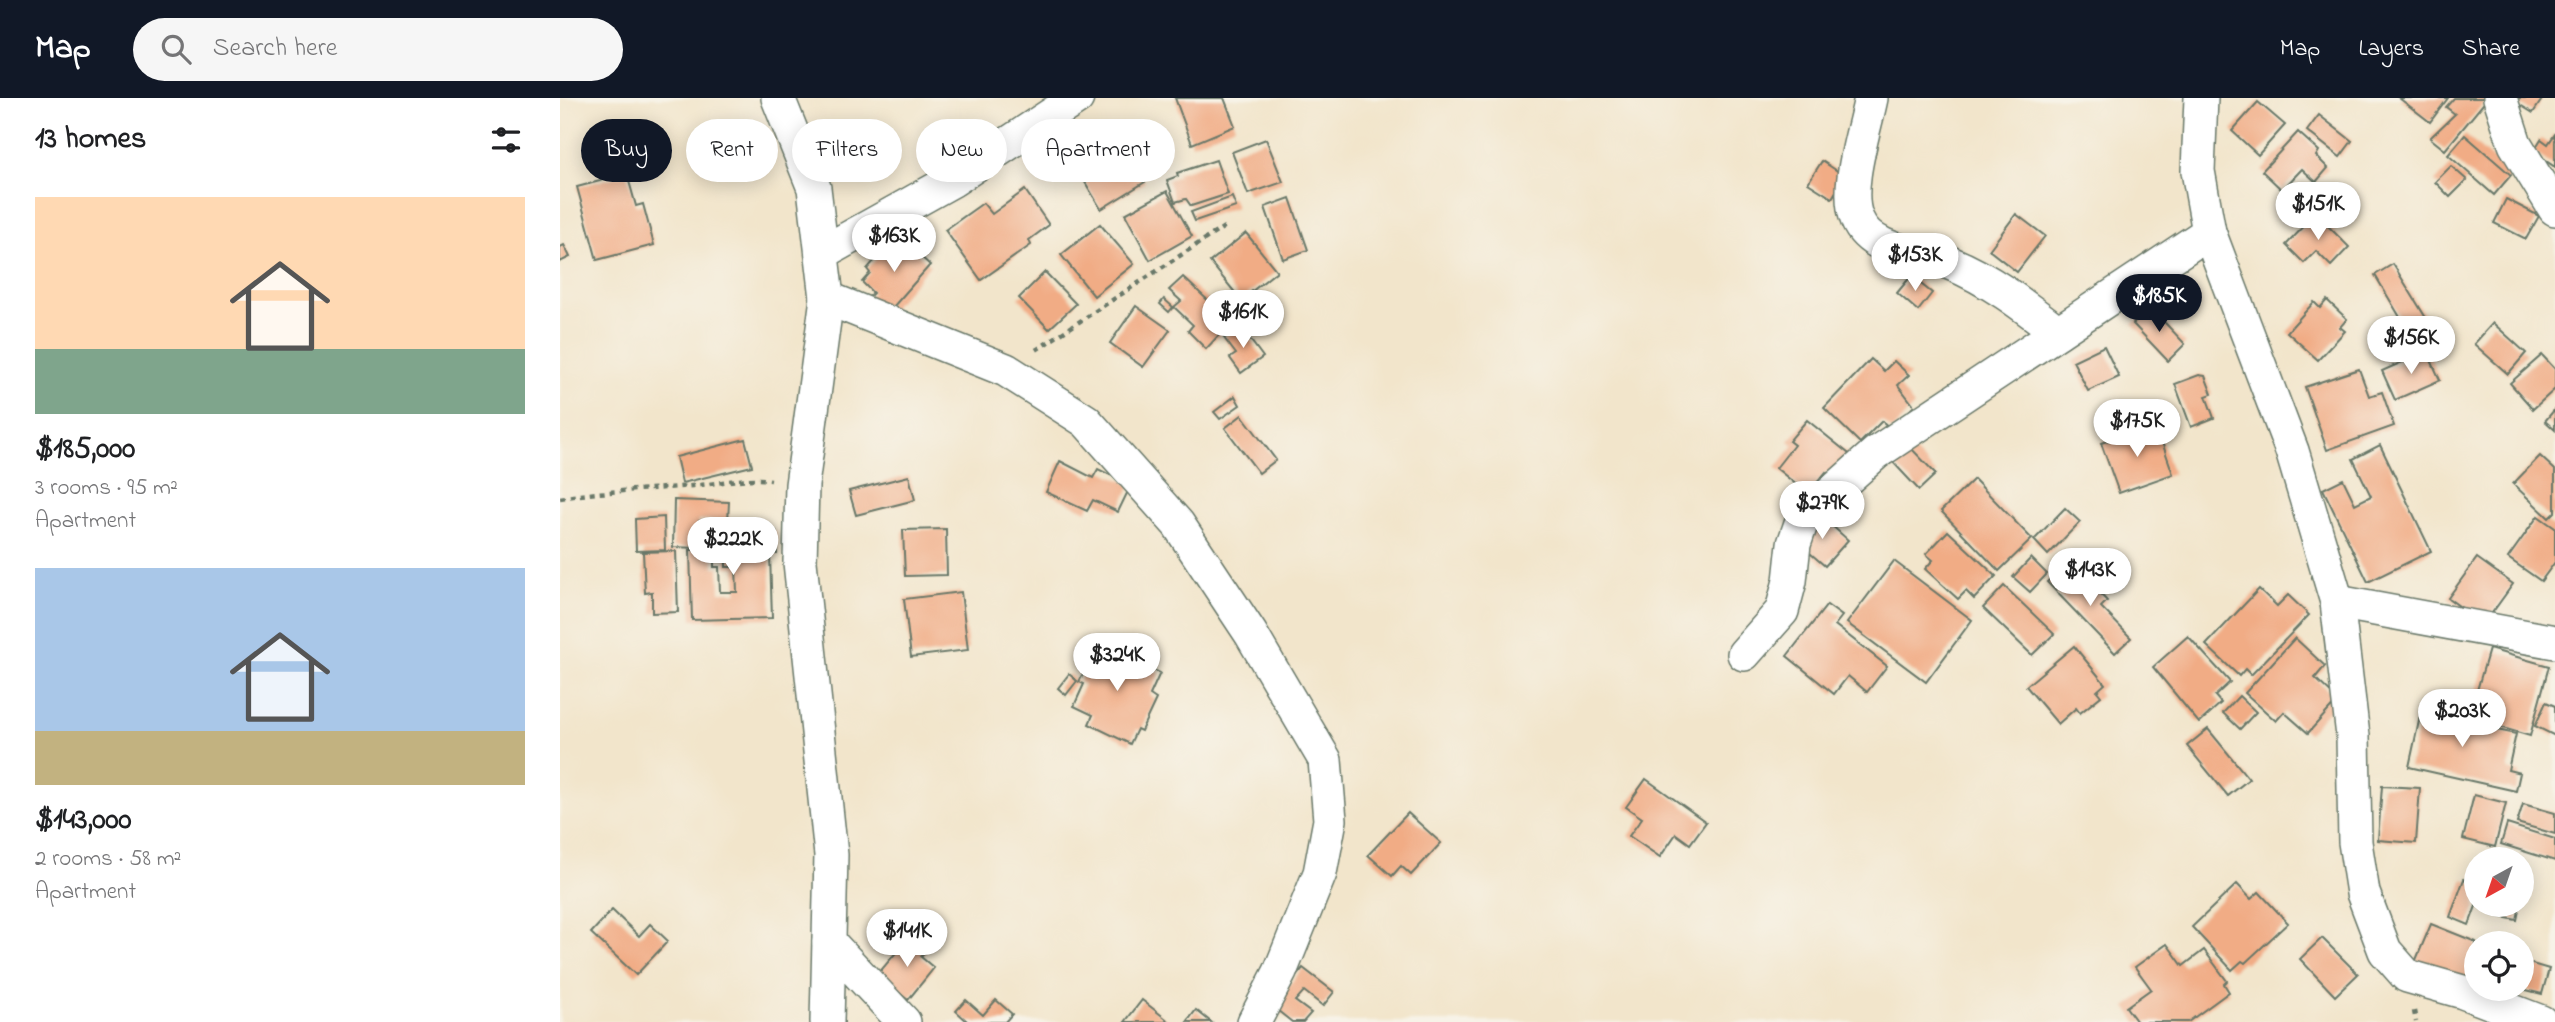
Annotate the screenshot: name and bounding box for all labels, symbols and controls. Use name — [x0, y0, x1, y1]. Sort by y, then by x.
search box — [133, 18, 623, 81]
text: Map — [35, 25, 91, 73]
icon: search — [157, 30, 195, 68]
text: Search here — [213, 30, 337, 68]
text: Map — [2280, 32, 2320, 67]
text: Layers — [2358, 32, 2424, 67]
text: Share — [2462, 32, 2520, 67]
text: 13 homes — [35, 118, 146, 162]
chip: Buy — [581, 119, 672, 182]
chip: Rent — [686, 119, 778, 182]
chip: Filters — [792, 119, 902, 182]
chip: New — [916, 119, 1007, 182]
chip: Apartment — [1021, 119, 1175, 182]
icon: filters — [487, 121, 525, 159]
pin: $151K — [2269, 183, 2367, 242]
text: $151K — [2292, 188, 2344, 221]
pin: $163K — [845, 214, 943, 274]
text: $163K — [868, 220, 920, 253]
pin: $153K — [1866, 234, 1964, 293]
text: $153K — [1887, 239, 1943, 272]
icon: home — [217, 243, 343, 369]
pin: $185K — [2110, 274, 2208, 334]
text: $185K — [2132, 280, 2186, 313]
pin: $161K — [1194, 290, 1292, 350]
text: $161K — [1218, 296, 1268, 329]
pin: $156K — [2362, 316, 2460, 376]
text: $156K — [2383, 322, 2439, 355]
pin: $175K — [2088, 400, 2186, 459]
text: $175K — [2109, 405, 2165, 438]
text: $185,000 — [35, 428, 135, 472]
text: 3 rooms · 95 m² — [35, 472, 178, 505]
pin: $279K — [1773, 482, 1871, 541]
text: $279K — [1796, 487, 1848, 520]
text: Apartment — [35, 505, 136, 538]
pin: $222K — [684, 518, 782, 577]
text: $222K — [703, 523, 763, 556]
pin: $143K — [2041, 548, 2139, 608]
text: $143K — [2064, 554, 2116, 587]
icon: home — [217, 614, 343, 740]
pin: $324K — [1068, 634, 1166, 693]
text: $324K — [1089, 639, 1145, 672]
pin: $203K — [2413, 690, 2511, 749]
text: $203K — [2434, 695, 2490, 728]
text: $143,000 — [35, 799, 131, 843]
text: 2 rooms · 58 m² — [35, 843, 181, 876]
north arrow — [2464, 847, 2534, 917]
map controls — [2464, 847, 2534, 1001]
text: Apartment — [35, 876, 136, 909]
pin: $141K — [858, 910, 956, 969]
text: $141K — [882, 915, 932, 948]
button: locate — [2464, 931, 2534, 1001]

